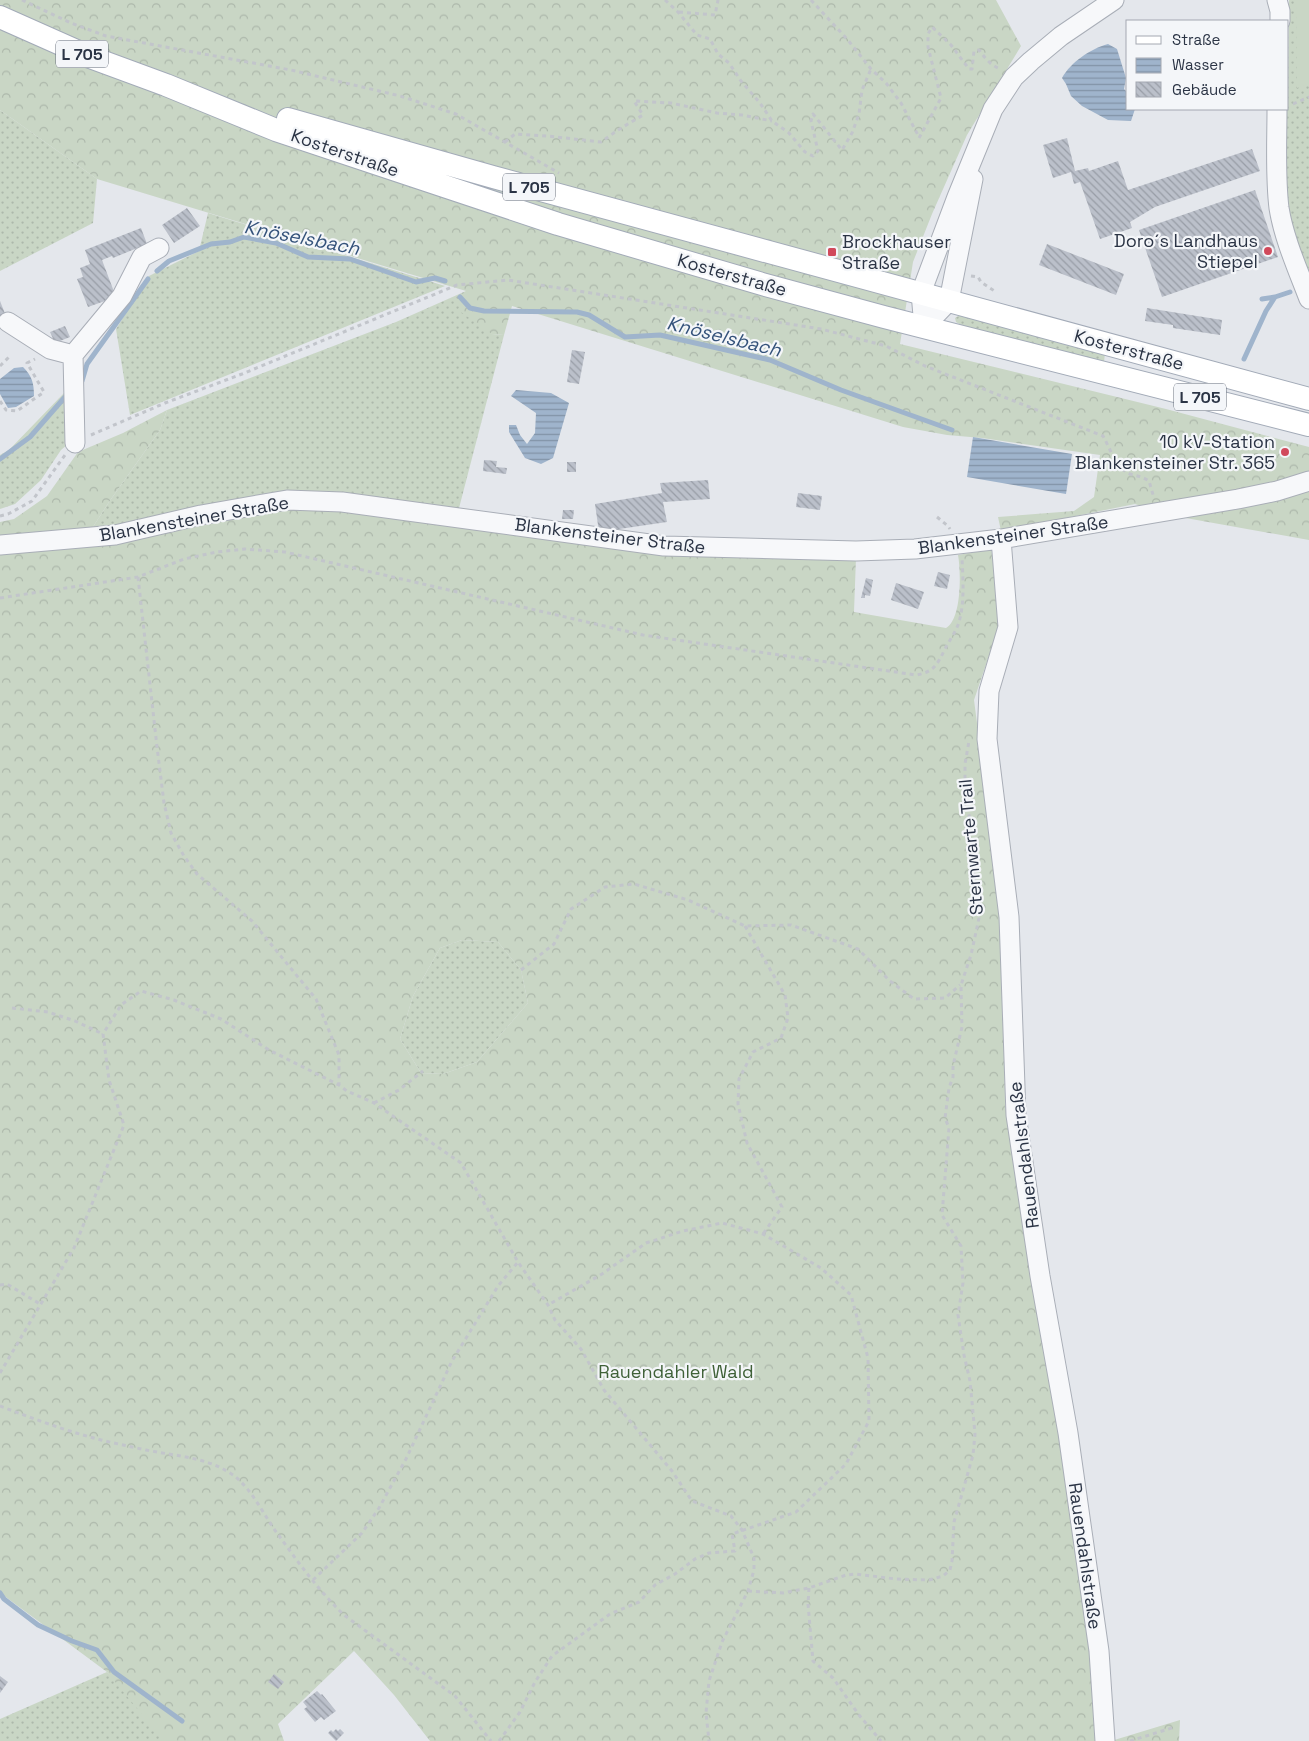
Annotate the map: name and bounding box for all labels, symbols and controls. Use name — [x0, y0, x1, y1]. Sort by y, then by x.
legend — [1126, 20, 1289, 110]
text: Straße — [1172, 30, 1221, 49]
road number: L 705 — [56, 41, 108, 68]
text: Wasser — [1172, 55, 1224, 74]
text: Gebäude — [1172, 80, 1237, 99]
street label: Kosterstraße — [288, 123, 402, 182]
road number: L 705 — [503, 173, 555, 200]
water label: Knöselsbach — [242, 214, 362, 261]
place label: Doro´s Landhaus Stiepel — [1114, 229, 1258, 273]
place label: Brockhauser Straße — [842, 230, 951, 274]
marker: Doro´s Landhaus Stiepel — [1262, 245, 1274, 257]
marker: Brockhauser Straße — [826, 246, 838, 258]
street label: Kosterstraße — [675, 248, 789, 301]
water label: Knöselsbach — [664, 310, 784, 363]
street label: Kosterstraße — [1072, 324, 1186, 375]
road number: L 705 — [1174, 384, 1226, 411]
place label: 10 kV-Station Blankensteiner Str. 365 — [1075, 430, 1275, 474]
marker: 10 kV-Station Blankensteiner Str. 365 — [1279, 446, 1291, 458]
street label: Blankensteiner Straße — [97, 491, 290, 547]
street label: Blankensteiner Straße — [916, 510, 1110, 559]
street label: Blankensteiner Straße — [513, 512, 707, 559]
street label: Sternwarte Trail — [953, 778, 988, 916]
street label: Rauendahlstraße — [1003, 1080, 1044, 1230]
park label: Rauendahler Wald — [598, 1360, 754, 1383]
street label: Rauendahlstraße — [1064, 1481, 1107, 1631]

